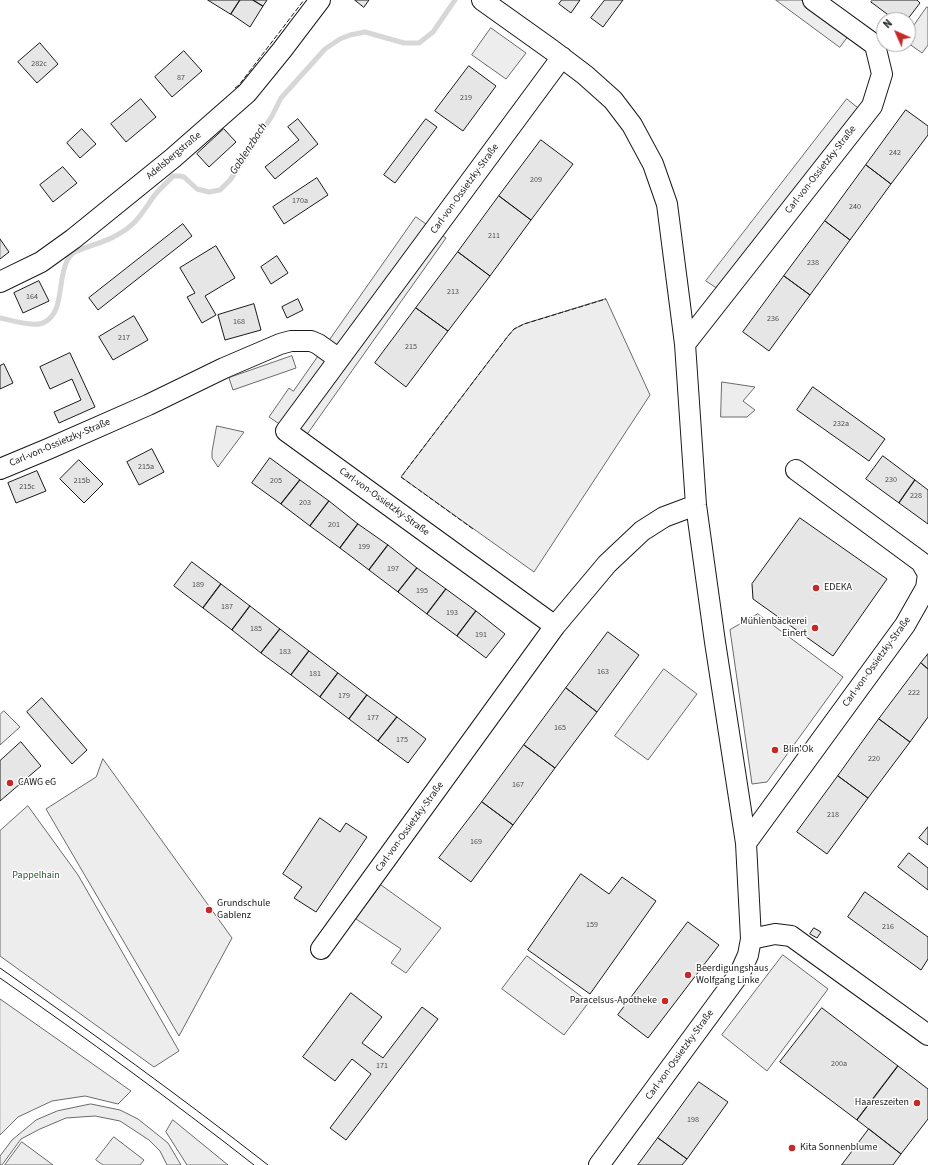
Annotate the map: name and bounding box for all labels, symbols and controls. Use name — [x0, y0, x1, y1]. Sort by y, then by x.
north arrow — [876, 12, 916, 52]
text: N — [880, 16, 896, 32]
house number: 282c — [31, 59, 47, 69]
house number: 87 — [177, 73, 185, 83]
house number: 219 — [460, 93, 472, 103]
water label: Gablenzbach — [227, 121, 271, 177]
street label: Carl-von-Ossietzky-Straße — [783, 124, 859, 216]
street label: Adelsbergstraße — [144, 130, 204, 182]
street label: Carl-von-Ossietzky-Straße — [428, 142, 502, 236]
house number: 242 — [889, 148, 901, 158]
house number: 209 — [530, 175, 542, 185]
house number: 170a — [292, 196, 308, 206]
house number: 240 — [849, 202, 861, 212]
house number: 211 — [488, 231, 500, 241]
house number: 238 — [807, 258, 819, 268]
house number: 213 — [447, 287, 459, 297]
house number: 164 — [26, 292, 38, 302]
house number: 236 — [767, 314, 779, 324]
house number: 168 — [233, 317, 245, 327]
house number: 217 — [118, 333, 130, 343]
house number: 215 — [405, 342, 417, 352]
street label: Carl-von-Ossietzky-Straße — [8, 416, 112, 470]
house number: 232a — [833, 419, 849, 429]
house number: 215a — [138, 462, 154, 472]
street label: Carl-von-Ossietzky-Straße — [337, 465, 431, 539]
house number: 230 — [885, 475, 897, 485]
house number: 215b — [74, 476, 90, 486]
house number: 205 — [270, 476, 282, 486]
house number: 215c — [19, 482, 35, 492]
house number: 228 — [910, 491, 922, 501]
house number: 203 — [299, 498, 311, 508]
house number: 201 — [328, 520, 340, 530]
house number: 199 — [358, 542, 370, 552]
house number: 197 — [387, 564, 399, 574]
house number: 189 — [192, 580, 204, 590]
place label: EDEKA — [824, 582, 852, 594]
marker: EDEKA — [811, 583, 821, 593]
house number: 195 — [416, 586, 428, 596]
house number: 187 — [221, 602, 233, 612]
house number: 193 — [446, 608, 458, 618]
street label: Carl-von-Ossietzky-Straße — [840, 615, 914, 709]
place label: Mühlenbäckerei Einert — [740, 616, 807, 640]
marker: Mühlenbäckerei Einert — [810, 623, 820, 633]
house number: 185 — [250, 624, 262, 634]
house number: 191 — [475, 630, 487, 640]
house number: 183 — [279, 647, 291, 657]
house number: 163 — [597, 667, 609, 677]
house number: 181 — [309, 669, 321, 679]
house number: 222 — [908, 688, 920, 698]
house number: 179 — [338, 691, 350, 701]
house number: 177 — [367, 713, 379, 723]
house number: 165 — [554, 723, 566, 733]
house number: 175 — [396, 735, 408, 745]
place label: Blin'Ok — [783, 744, 813, 756]
marker: Blin'Ok — [770, 745, 780, 755]
house number: 220 — [868, 754, 880, 764]
place label: CAWG eG — [18, 777, 56, 789]
marker: CAWG eG — [5, 778, 15, 788]
street label: Carl-von-Ossietzky-Straße — [373, 780, 447, 874]
house number: 167 — [512, 780, 524, 790]
house number: 218 — [827, 810, 839, 820]
house number: 169 — [470, 837, 482, 847]
park label: Pappelhain — [12, 870, 60, 882]
place label: Grundschule Gablenz — [217, 898, 270, 922]
marker: Grundschule Gablenz — [204, 905, 214, 915]
house number: 159 — [586, 920, 598, 930]
house number: 216 — [882, 922, 894, 932]
place label: Beerdigungshaus Wolfgang Linke — [696, 963, 768, 986]
marker: Beerdigungshaus Wolfgang Linke — [683, 970, 693, 980]
place label: Paracelsus-Apotheke — [570, 995, 657, 1007]
marker: Paracelsus-Apotheke — [660, 996, 670, 1006]
street label: Carl-von-Ossietzky-Straße — [643, 1008, 717, 1102]
house number: 200a — [831, 1059, 847, 1069]
house number: 171 — [376, 1061, 388, 1071]
place label: Haareszeiten — [855, 1097, 909, 1109]
marker: Haareszeiten — [912, 1098, 922, 1108]
house number: 198 — [687, 1115, 699, 1125]
place label: Kita Sonnenblume — [800, 1142, 877, 1154]
marker: Kita Sonnenblume — [787, 1143, 797, 1153]

